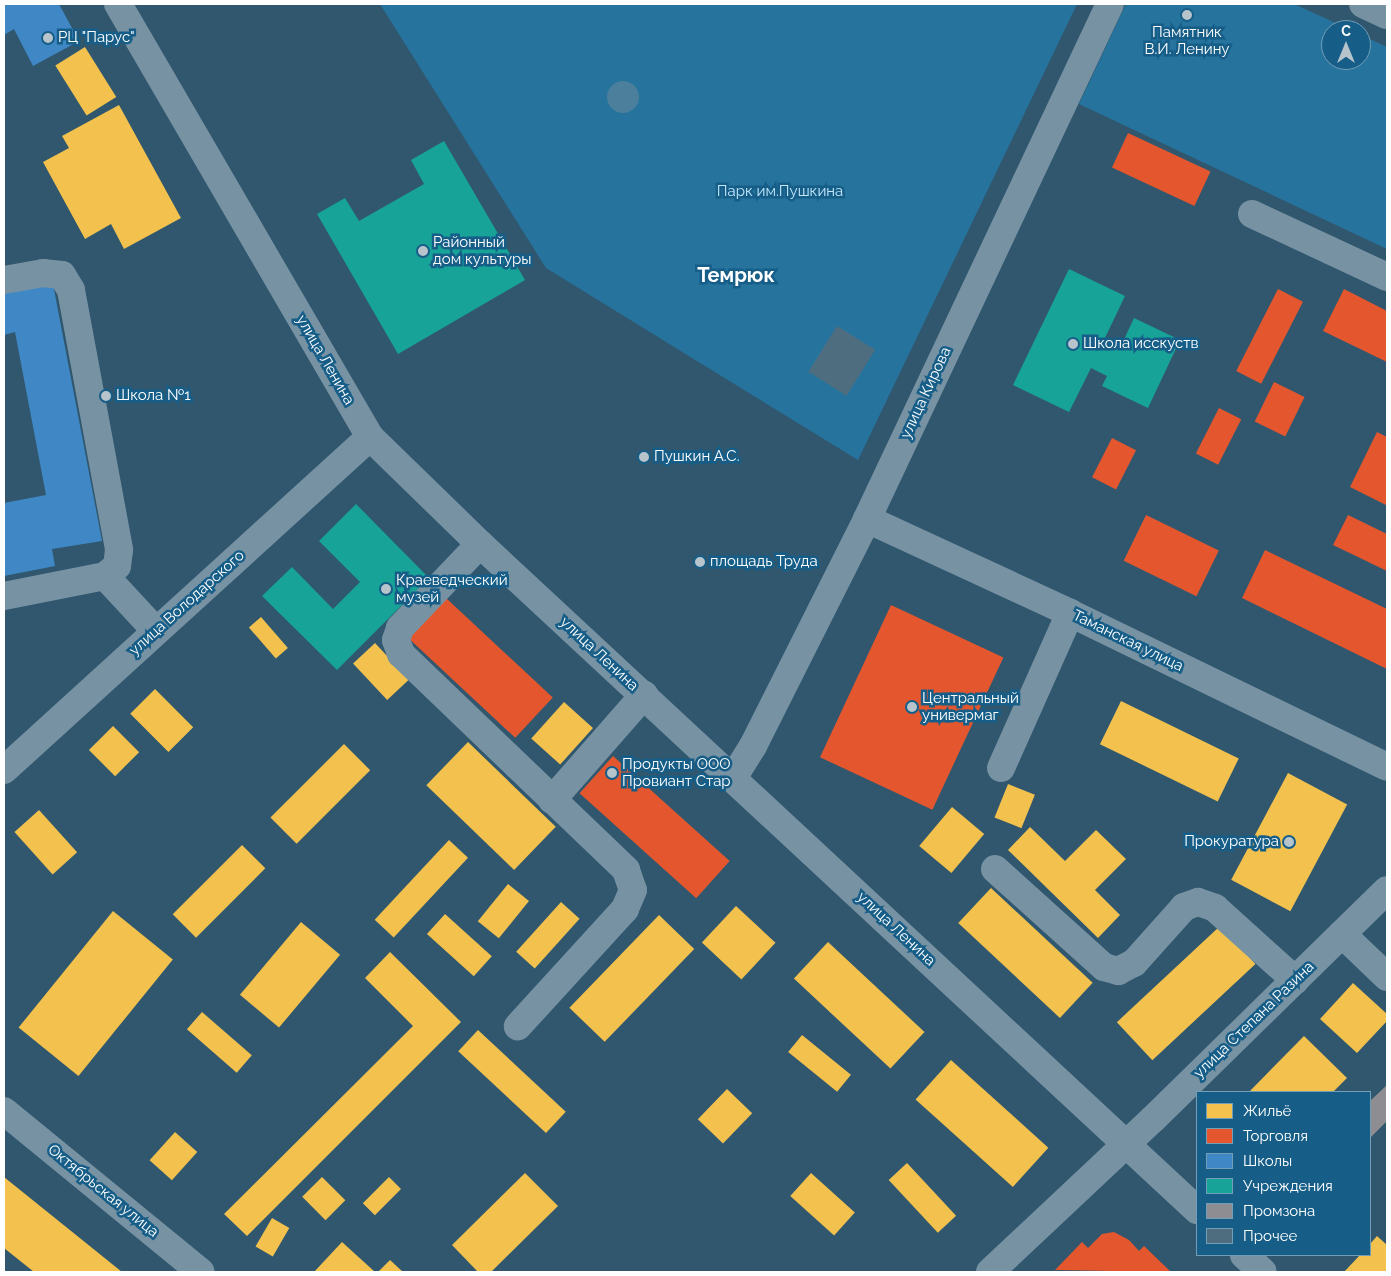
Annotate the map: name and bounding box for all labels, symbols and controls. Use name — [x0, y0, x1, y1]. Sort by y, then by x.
marker: Памятник В.И. Ленину — [1181, 9, 1193, 21]
north arrow — [1321, 20, 1371, 70]
place label: Памятник В.И. Ленину — [1145, 23, 1229, 58]
text: С — [1341, 23, 1351, 39]
place label: РЦ "Парус" — [58, 29, 135, 47]
marker: РЦ "Парус" — [42, 32, 54, 44]
park label: Парк им.Пушкина — [717, 183, 843, 201]
place label: Районный дом культуры — [433, 233, 531, 268]
marker: Районный дом культуры — [417, 245, 429, 257]
district label: Темрюк — [697, 263, 775, 287]
street label: улица Ленина — [292, 312, 358, 408]
place label: Школа исскуств — [1083, 335, 1198, 353]
marker: Школа исскуств — [1067, 338, 1079, 350]
street label: улица Кирова — [897, 344, 955, 442]
place label: Школа №1 — [116, 387, 191, 405]
marker: Школа №1 — [100, 390, 112, 402]
place label: Пушкин А.С. — [654, 448, 740, 466]
marker: Пушкин А.С. — [638, 451, 650, 463]
street label: улица Володарского — [126, 547, 248, 659]
place label: площадь Труда — [710, 553, 818, 571]
marker: площадь Труда — [694, 556, 706, 568]
place label: Краеведческий музей — [396, 571, 508, 606]
marker: Краеведческий музей — [380, 583, 392, 595]
street label: Таманская улица — [1069, 606, 1187, 676]
street label: улица Ленина — [556, 613, 642, 695]
place label: Центральный универмаг — [922, 689, 1019, 724]
marker: Центральный универмаг — [906, 701, 918, 713]
place label: Продукты ООО Провиант Стар — [622, 755, 731, 790]
marker: Продукты ООО Провиант Стар — [606, 767, 618, 779]
place label: Прокуратура — [1184, 833, 1279, 851]
marker: Прокуратура — [1283, 836, 1295, 848]
street label: улица Ленина — [853, 888, 939, 970]
street label: улица Степана Разина — [1190, 958, 1318, 1082]
legend — [1196, 1091, 1371, 1256]
text: Жильё — [1243, 1102, 1291, 1120]
text: Торговля — [1243, 1127, 1308, 1145]
street label: Октябрьская улица — [44, 1141, 162, 1241]
text: Школы — [1243, 1152, 1292, 1170]
text: Учреждения — [1243, 1177, 1333, 1195]
text: Промзона — [1243, 1202, 1315, 1220]
text: Прочее — [1243, 1227, 1297, 1245]

